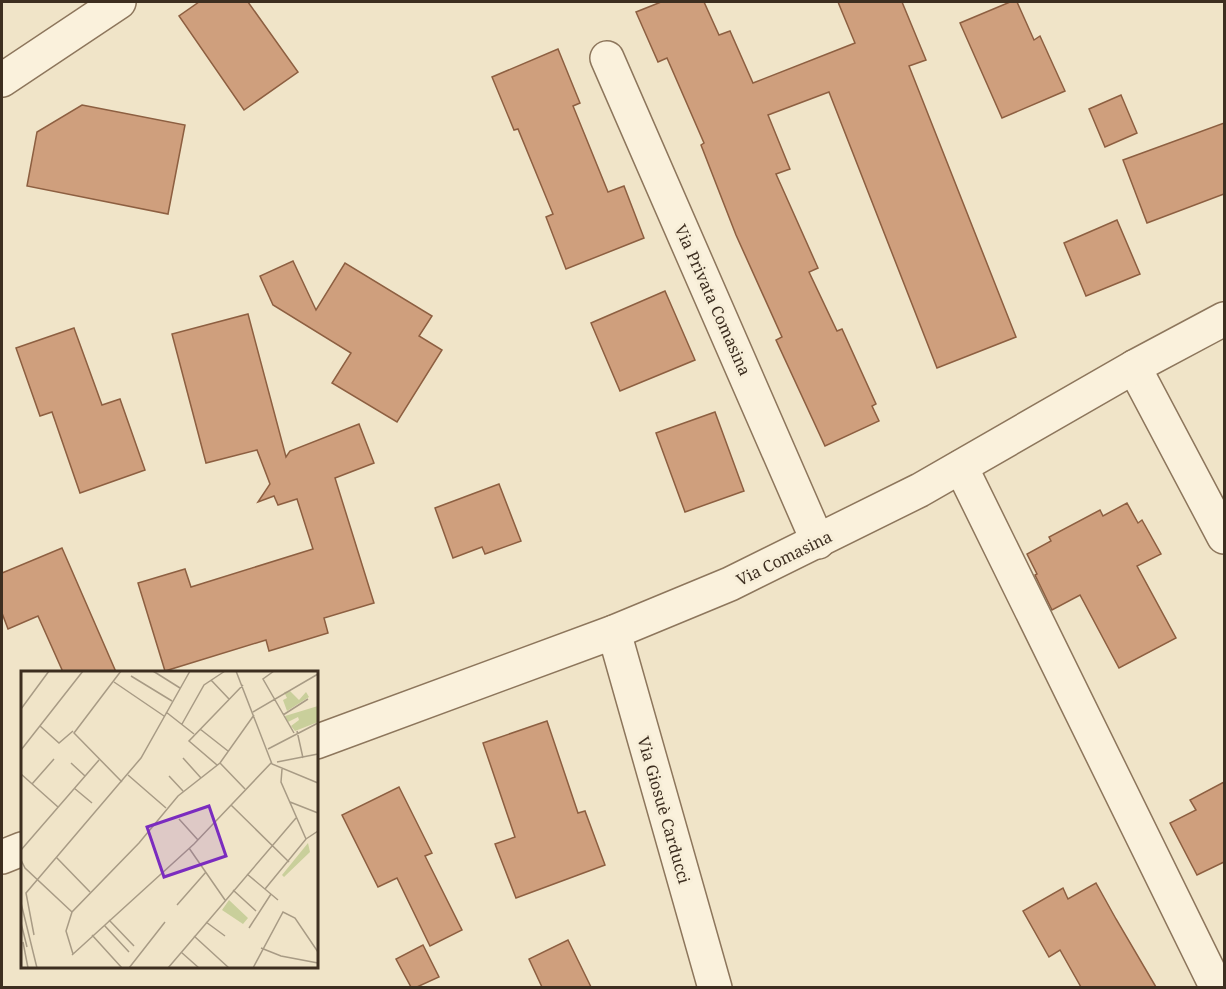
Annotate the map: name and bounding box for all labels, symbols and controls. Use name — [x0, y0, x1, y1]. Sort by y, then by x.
street label: Via Privata Comasina — [670, 221, 756, 379]
street label: Via Comasina — [732, 525, 836, 591]
inset map — [21, 671, 318, 968]
street label: Via Giosuè Carducci — [632, 734, 696, 886]

